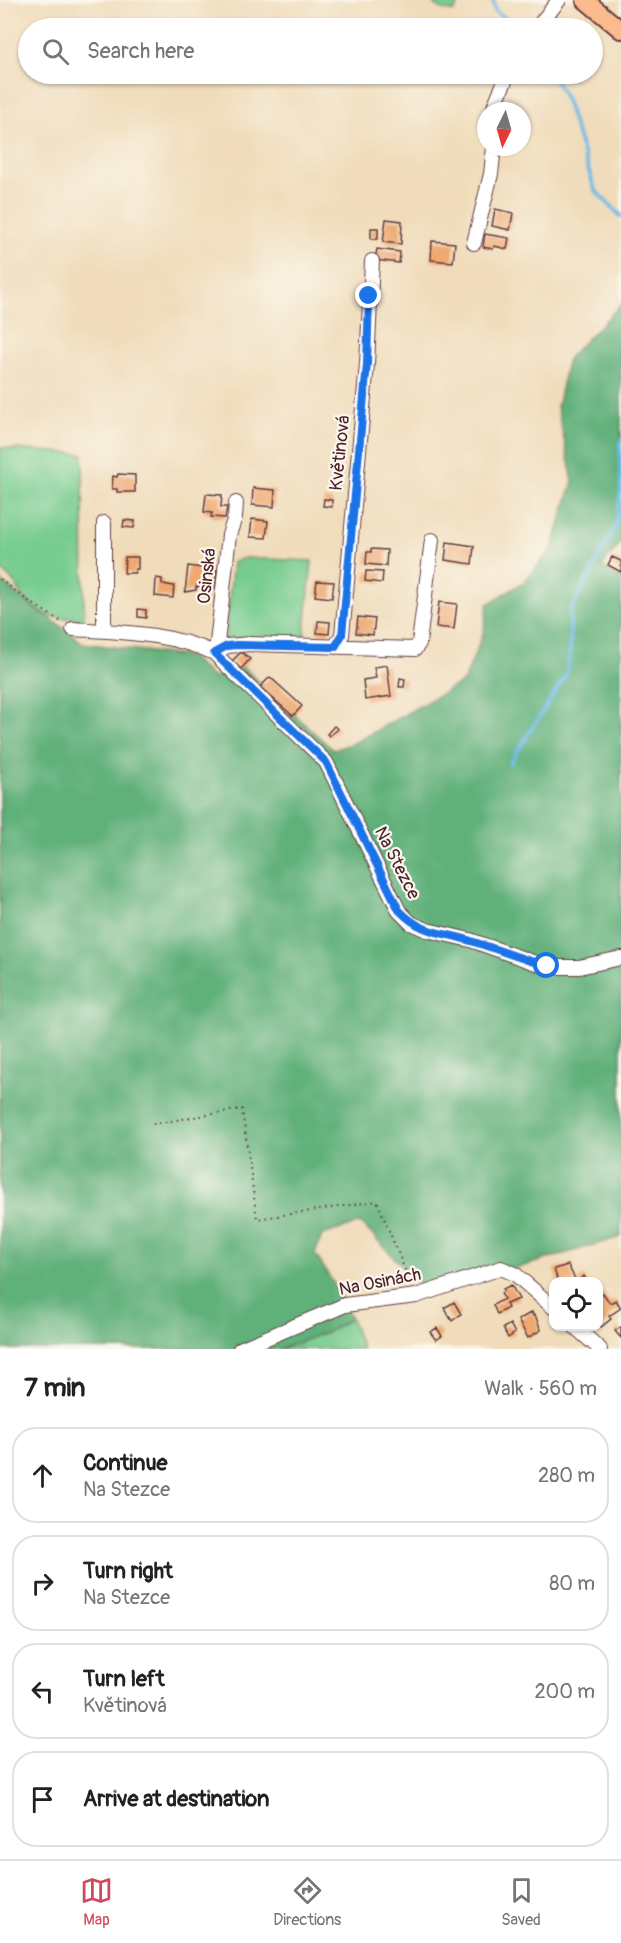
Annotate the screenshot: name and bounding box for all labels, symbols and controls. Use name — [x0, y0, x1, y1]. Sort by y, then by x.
search box — [18, 18, 603, 84]
icon: search — [39, 35, 72, 68]
text: Search here — [87, 37, 194, 65]
north arrow — [477, 102, 531, 156]
route end — [355, 282, 381, 308]
street label: Květinová — [325, 414, 355, 492]
street label: Osinská — [193, 547, 221, 605]
street label: Na Stezce — [369, 823, 425, 903]
route start — [533, 952, 559, 978]
street label: Na Osinách — [337, 1263, 423, 1301]
map controls — [549, 1277, 603, 1331]
button: locate — [549, 1277, 603, 1331]
text: 7 min — [24, 1372, 86, 1404]
text: Walk · 560 m — [484, 1376, 597, 1401]
text: Continue — [83, 1449, 167, 1477]
icon: ahead — [26, 1459, 59, 1492]
text: 280 m — [538, 1463, 595, 1488]
text: Na Stezce — [83, 1477, 170, 1502]
text: Turn right — [83, 1557, 173, 1585]
icon: right — [26, 1567, 59, 1600]
text: 80 m — [549, 1571, 595, 1596]
text: Na Stezce — [83, 1585, 170, 1610]
text: Turn left — [83, 1665, 165, 1693]
icon: left — [26, 1675, 59, 1708]
text: 200 m — [534, 1679, 595, 1704]
text: Květinová — [83, 1693, 167, 1718]
icon: arrive — [26, 1783, 59, 1816]
text: Arrive at destination — [83, 1785, 269, 1813]
tab: Map — [80, 1874, 113, 1930]
tab: Directions — [273, 1874, 341, 1930]
tab: Saved — [501, 1874, 541, 1930]

